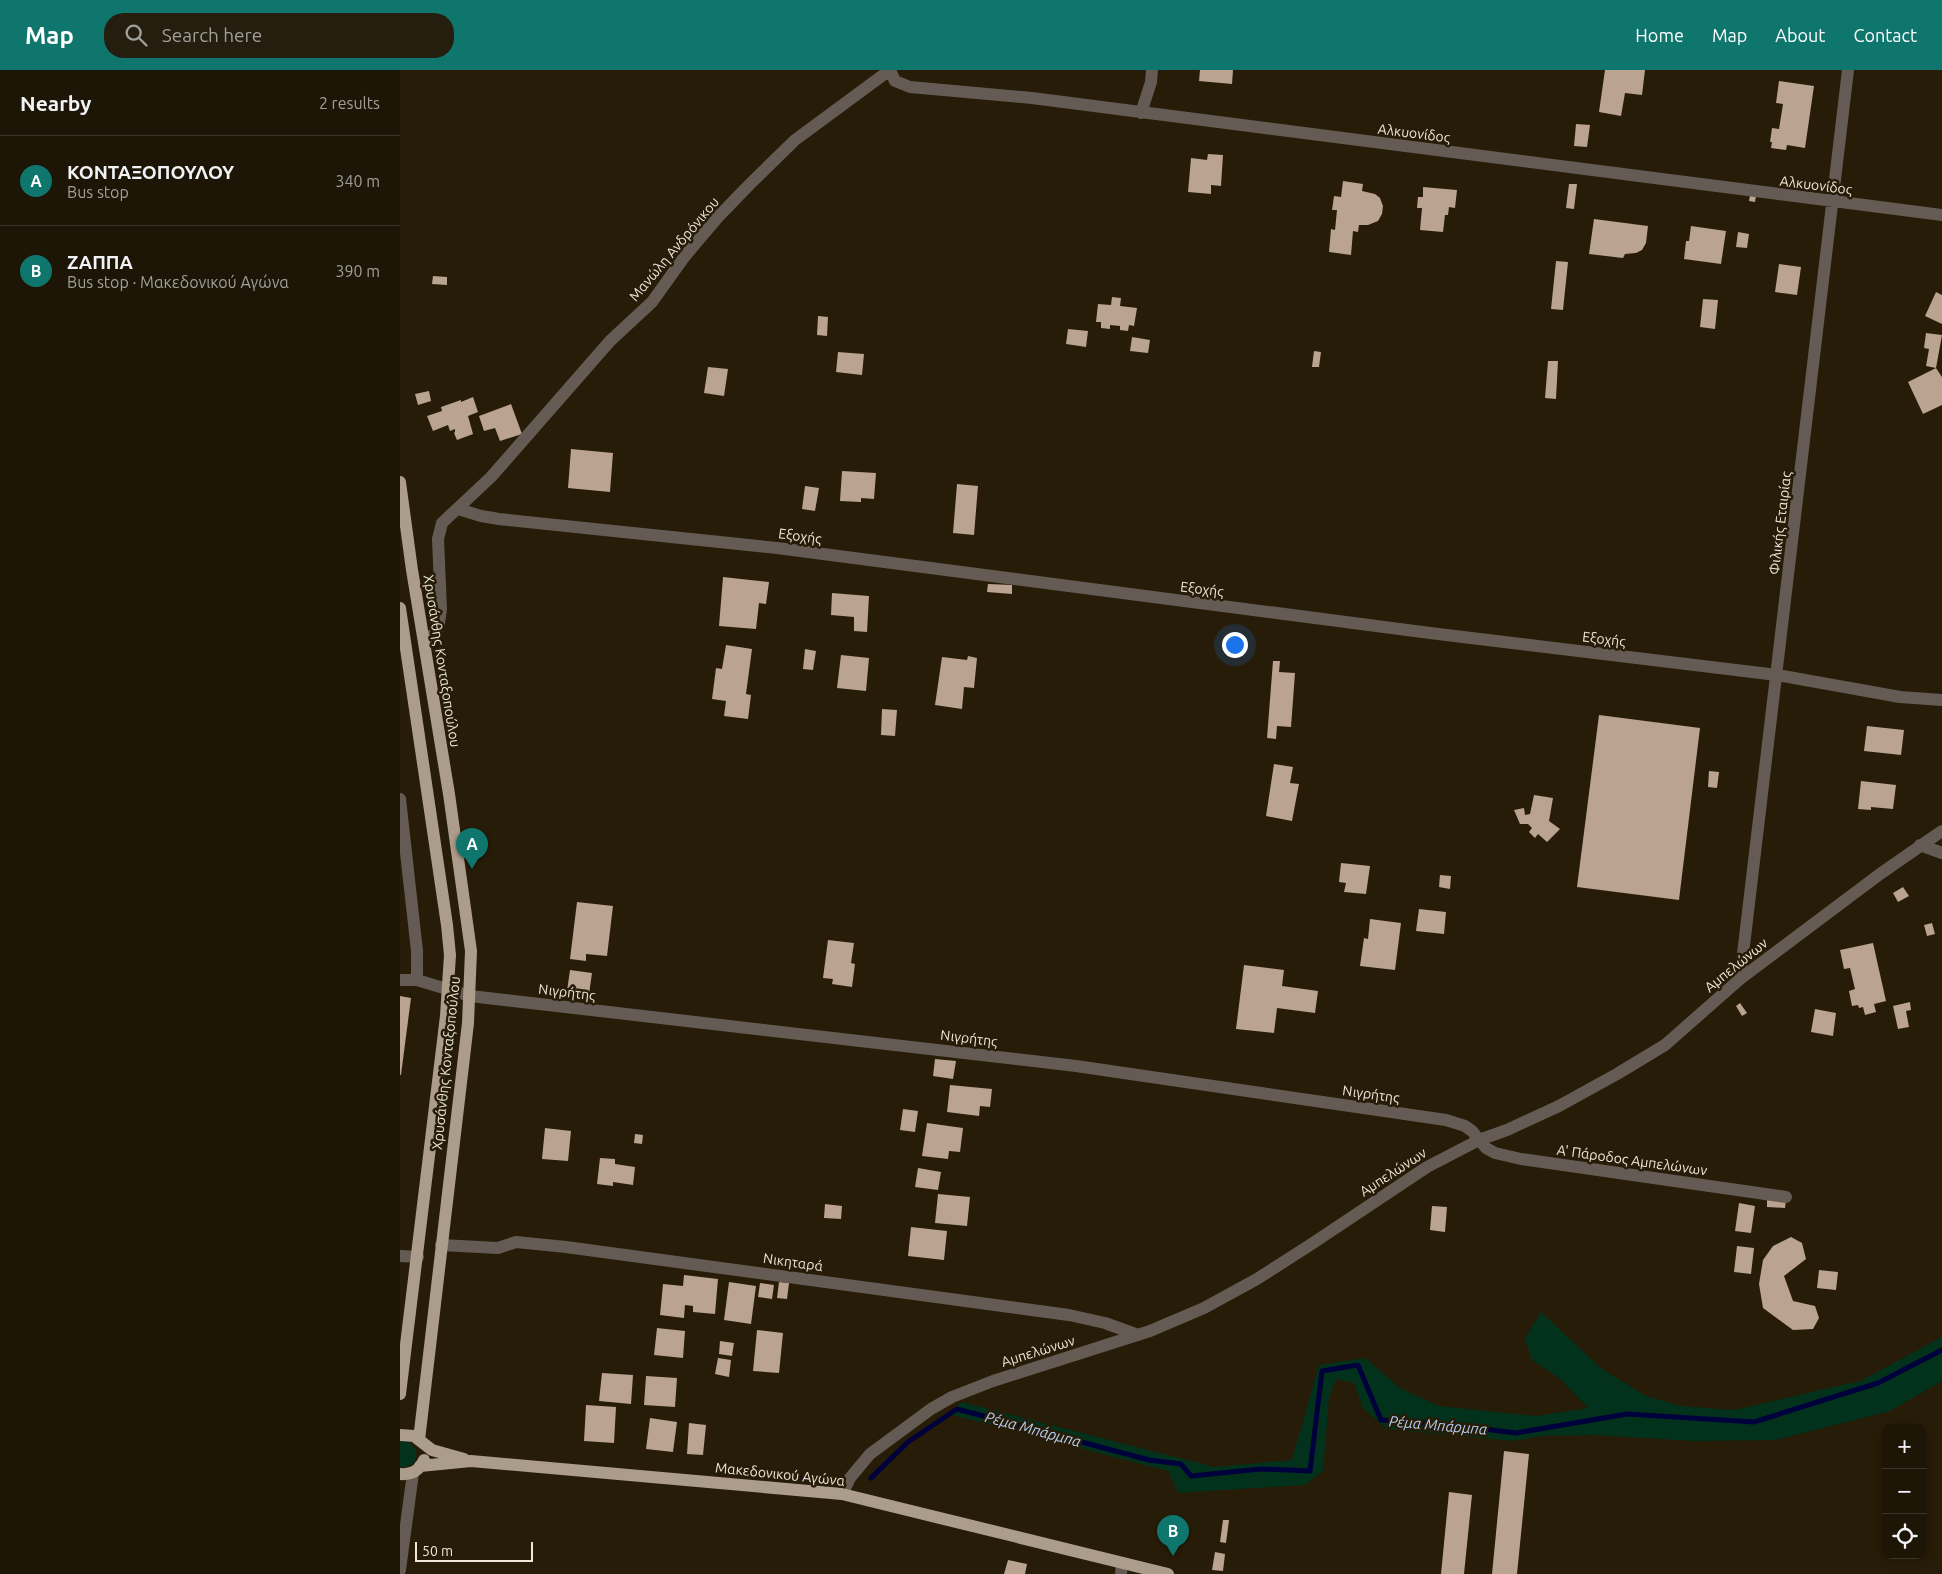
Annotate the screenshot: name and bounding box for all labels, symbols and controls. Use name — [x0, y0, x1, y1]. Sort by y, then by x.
search box — [104, 13, 454, 58]
icon: search — [122, 21, 150, 49]
text: Map — [25, 22, 74, 49]
text: Search here — [162, 24, 262, 46]
text: Home — [1635, 25, 1684, 45]
text: Map — [1712, 25, 1747, 45]
text: About — [1775, 25, 1825, 45]
text: Contact — [1853, 25, 1917, 45]
text: Nearby — [20, 91, 91, 115]
text: 2 results — [319, 94, 380, 112]
street label: Αλκυονίδος — [1377, 121, 1452, 145]
text: ΚΟΝΤΑΞΟΠΟΥΛΟΥ — [67, 161, 234, 183]
text: A — [30, 172, 42, 190]
text: 340 m — [335, 172, 380, 190]
street label: Αλκυονίδος — [1779, 173, 1854, 197]
text: Bus stop — [67, 183, 129, 201]
street label: Μανώλη Ανδρόνικου — [626, 194, 722, 304]
text: ΖΑΠΠΑ — [67, 251, 133, 273]
text: B — [31, 262, 41, 280]
text: 390 m — [335, 262, 380, 280]
text: Bus stop · Μακεδονικού Αγώνα — [67, 273, 289, 291]
street label: Φιλικής Εταιρίας — [1766, 470, 1794, 576]
street label: Εξοχής — [777, 525, 823, 547]
street label: Χρυσάνθης Κονταξοπούλου — [420, 574, 464, 748]
street label: Εξοχής — [1179, 578, 1225, 600]
street label: Εξοχής — [1581, 628, 1627, 650]
your location — [1222, 632, 1248, 658]
pin: A — [456, 828, 488, 869]
street label: Αμπελώνων — [1701, 935, 1771, 995]
street label: Χρυσάνθης Κονταξοπούλου — [429, 975, 463, 1151]
street label: Νιγρήτης — [538, 981, 597, 1004]
street label: Νιγρήτης — [940, 1027, 999, 1050]
street label: Νιγρήτης — [1341, 1082, 1401, 1106]
street label: Α' Πάροδος Αμπελώνων — [1556, 1142, 1708, 1179]
street label: Αμπελώνων — [1357, 1144, 1430, 1199]
street label: Νικηταρά — [762, 1250, 825, 1274]
street label: Αμπελώνων — [999, 1332, 1077, 1370]
water label: Ρέμα Μπάρμπα — [983, 1408, 1083, 1450]
water label: Ρέμα Μπάρμπα — [1388, 1412, 1488, 1438]
map controls — [1882, 1424, 1927, 1559]
button: + — [1882, 1424, 1927, 1469]
street label: Μακεδονικού Αγώνα — [714, 1459, 846, 1489]
button: − — [1882, 1469, 1927, 1514]
button: locate — [1882, 1514, 1927, 1559]
pin: B — [1157, 1515, 1189, 1556]
scale bar — [415, 1539, 532, 1562]
text: 50 m — [422, 1543, 453, 1559]

